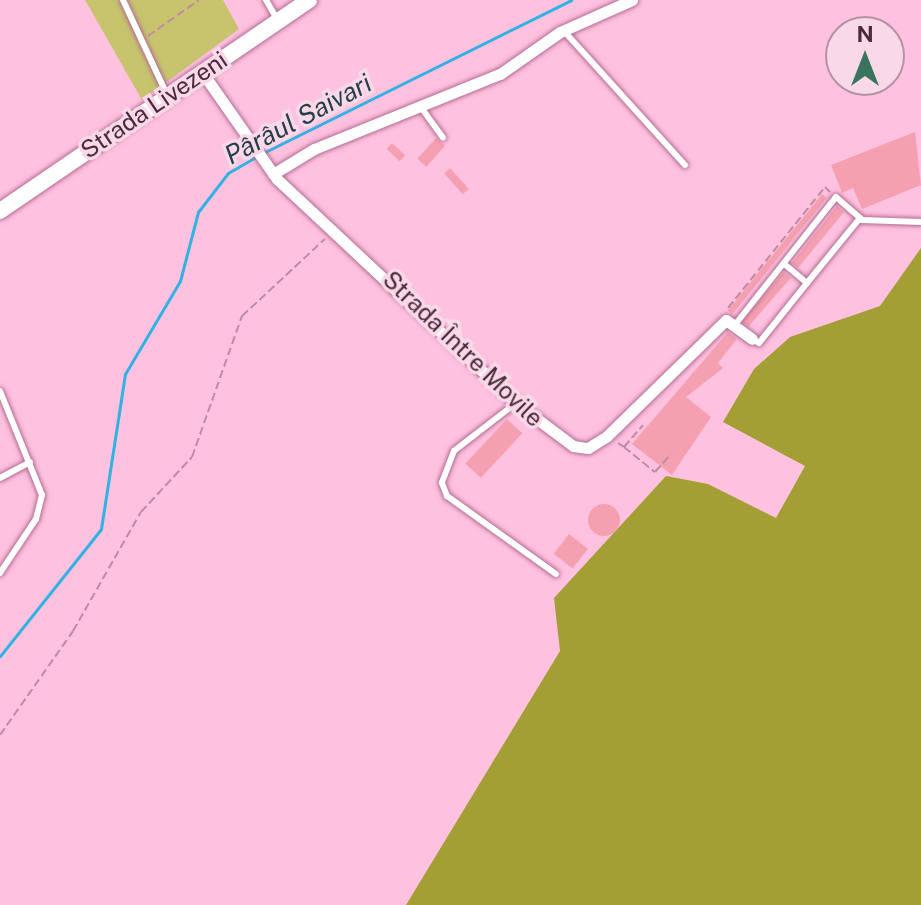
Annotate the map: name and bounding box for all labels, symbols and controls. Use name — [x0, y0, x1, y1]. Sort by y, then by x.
north arrow — [825, 16, 905, 96]
text: N — [856, 21, 874, 47]
street label: Strada Livezeni — [75, 45, 233, 165]
water label: Pârâul Saivari — [219, 67, 377, 171]
street label: Strada Între Movile — [377, 265, 549, 433]

